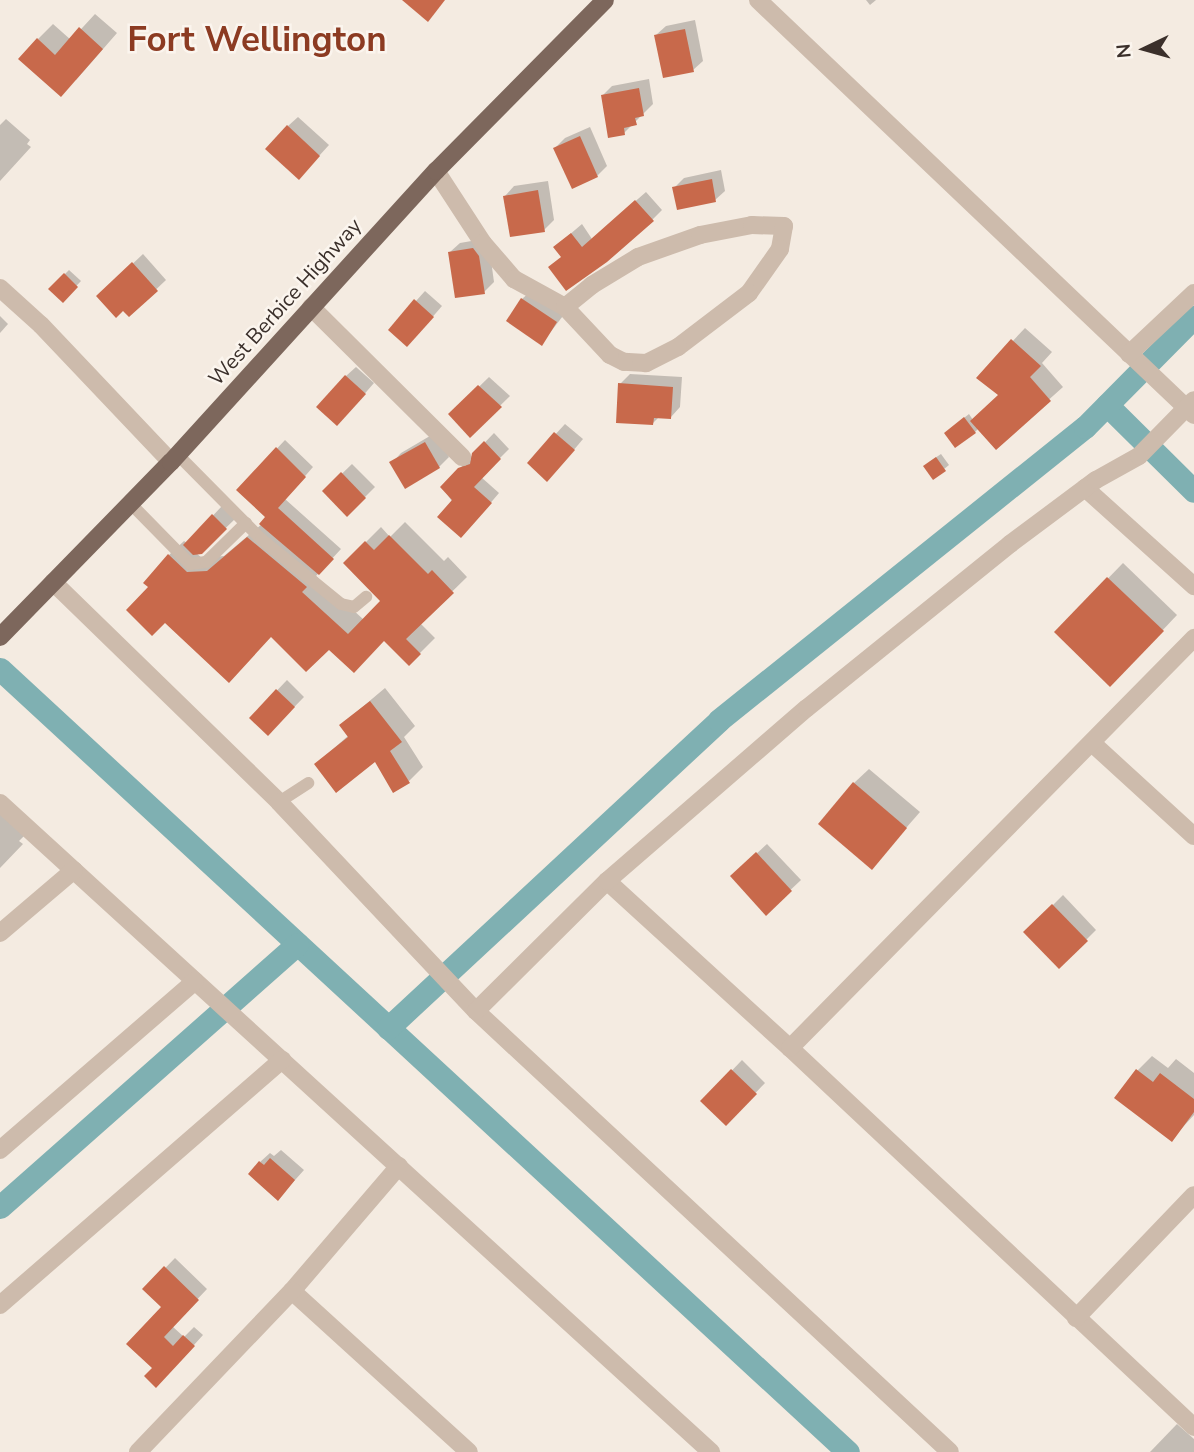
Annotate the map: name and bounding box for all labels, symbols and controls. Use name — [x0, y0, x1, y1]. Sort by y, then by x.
north arrow — [1110, 14, 1180, 84]
district label: Fort Wellington — [127, 19, 387, 61]
text: N — [1111, 43, 1138, 59]
street label: West Berbice Highway — [203, 213, 367, 391]

